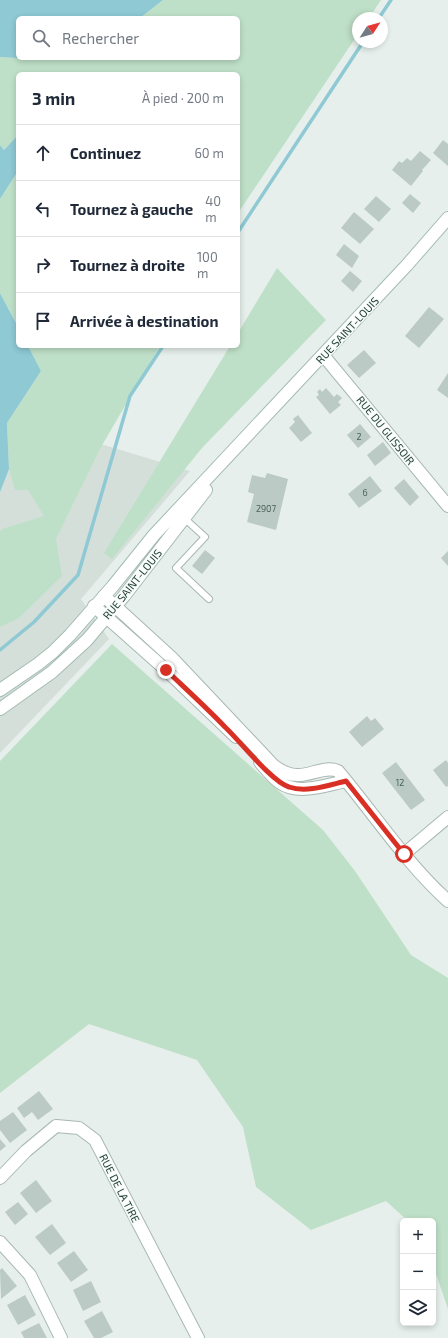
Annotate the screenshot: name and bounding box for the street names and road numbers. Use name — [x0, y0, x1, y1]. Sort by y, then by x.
street label: RUE SAINT-LOUIS — [313, 294, 381, 366]
street label: RUE DU GLISSOIR — [354, 393, 418, 467]
street label: RUE SAINT-LOUIS — [100, 546, 164, 622]
street label: RUE DE LA TIRE — [97, 1151, 143, 1225]

